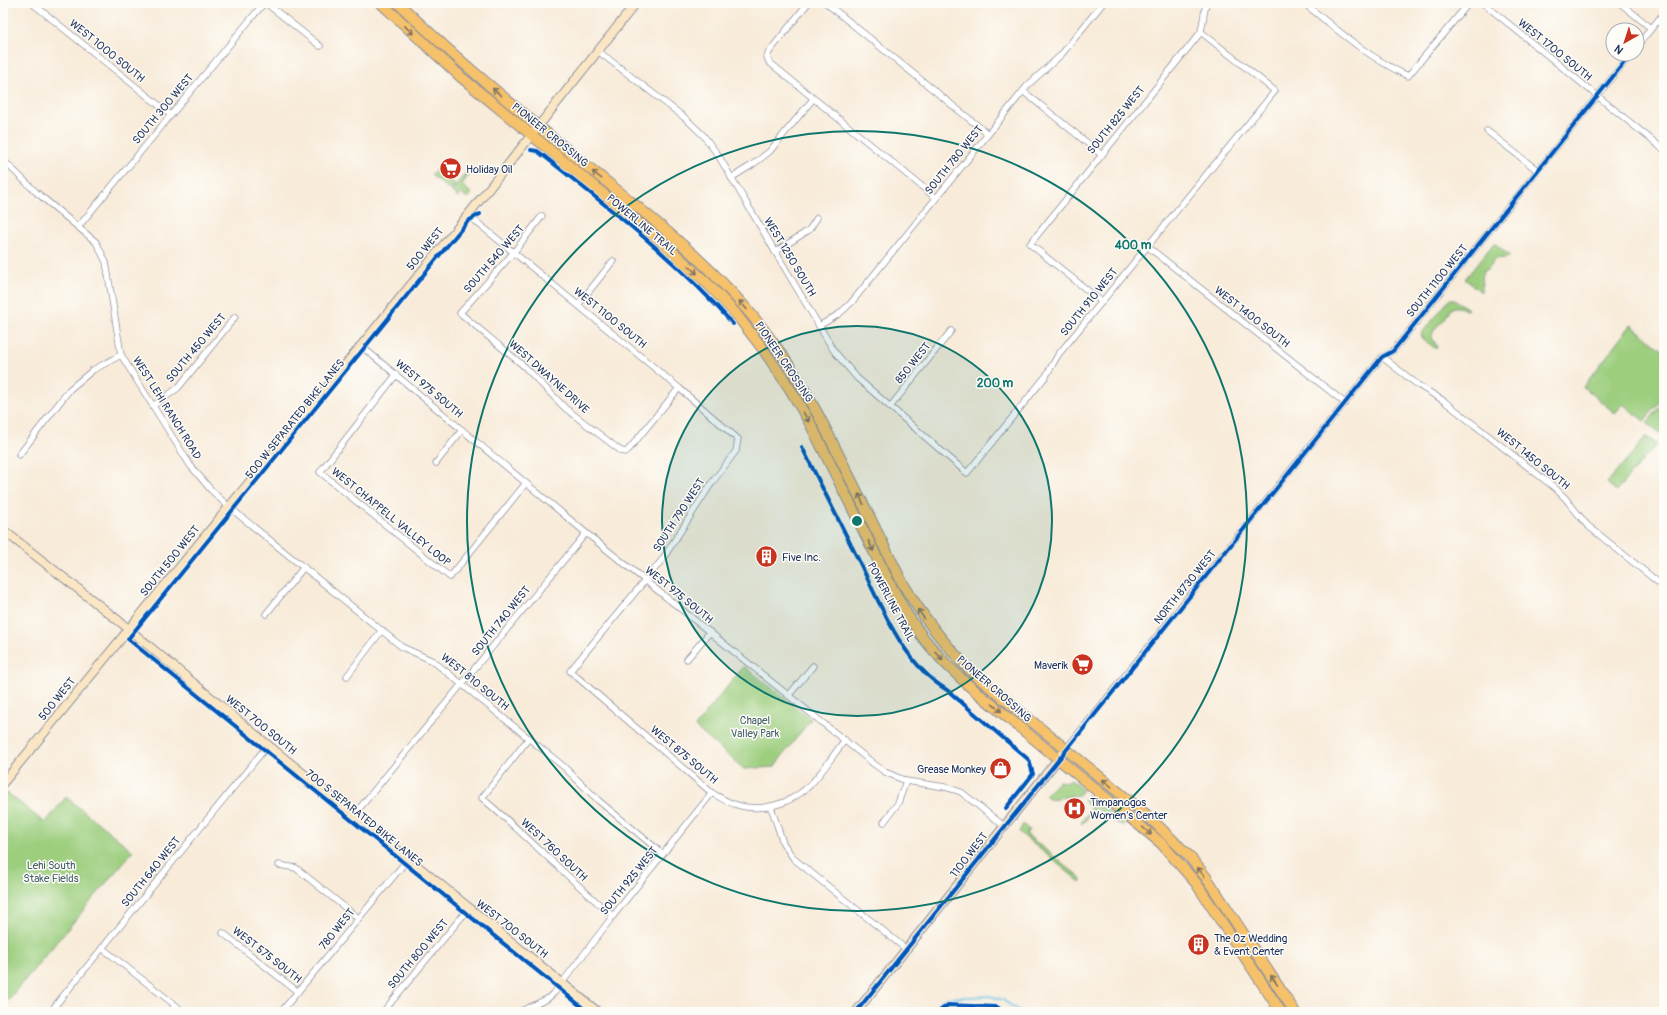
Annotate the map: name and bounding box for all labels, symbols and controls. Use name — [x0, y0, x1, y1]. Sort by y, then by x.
street label: WEST 1700 SOUTH — [1515, 16, 1595, 84]
street label: WEST 1000 SOUTH — [67, 17, 147, 85]
north arrow — [1605, 22, 1645, 62]
one-way arrow — [404, 25, 414, 35]
text: N — [1612, 42, 1626, 57]
street label: SOUTH 300 WEST — [130, 71, 196, 147]
street label: SOUTH 825 WEST — [1085, 83, 1147, 157]
one-way arrow — [492, 88, 503, 97]
street label: PIONEER CROSSING — [509, 100, 591, 170]
street label: SOUTH 780 WEST — [922, 123, 986, 197]
supermarket icon: Holiday Oil — [438, 156, 464, 182]
place label: Holiday Oil — [466, 163, 513, 176]
one-way arrow — [592, 170, 603, 179]
street label: POWERLINE TRAIL — [604, 192, 680, 258]
street label: WEST 1250 SOUTH — [761, 215, 819, 299]
street label: SOUTH 540 WEST — [461, 222, 527, 296]
street label: 500 WEST — [404, 225, 446, 273]
text: 400 m — [1114, 238, 1152, 253]
street label: SOUTH 1100 WEST — [1404, 242, 1470, 320]
one-way arrow — [688, 265, 698, 275]
street label: SOUTH 910 WEST — [1058, 265, 1120, 339]
street label: WEST 1400 SOUTH — [1212, 284, 1292, 350]
street label: WEST 1100 SOUTH — [571, 285, 649, 351]
one-way arrow — [738, 300, 748, 310]
street label: SOUTH 450 WEST — [163, 311, 229, 385]
street label: PIONEER CROSSING — [752, 319, 816, 405]
street label: WEST DWAYNE DRIVE — [506, 338, 592, 417]
street label: 850 WEST — [893, 340, 933, 386]
street label: WEST LEHI RANCH ROAD — [130, 354, 204, 462]
street label: 500 W SEPARATED BIKE LANES — [243, 357, 347, 481]
street label: WEST 975 SOUTH — [393, 357, 465, 421]
text: 200 m — [977, 376, 1014, 391]
one-way arrow — [803, 411, 811, 423]
street label: WEST 1450 SOUTH — [1494, 426, 1572, 492]
street label: WEST CHAPPELL VALLEY LOOP — [329, 465, 453, 569]
street label: SOUTH 790 WEST — [650, 476, 708, 554]
one-way arrow — [857, 493, 864, 505]
centre of rings — [850, 514, 864, 528]
street label: SOUTH 500 WEST — [138, 523, 202, 599]
one-way arrow — [868, 539, 875, 551]
building icon: Five Inc. — [754, 544, 780, 570]
street label: NORTH 8730 WEST — [1151, 547, 1219, 627]
place label: Five Inc. — [782, 551, 821, 564]
street label: POWERLINE TRAIL — [865, 560, 917, 644]
street label: WEST 975 SOUTH — [642, 564, 716, 626]
street label: SOUTH 740 WEST — [469, 584, 533, 658]
one-way arrow — [917, 609, 925, 620]
street label: WEST 810 SOUTH — [438, 651, 512, 713]
one-way arrow — [934, 651, 943, 661]
supermarket icon: Maverik — [1070, 652, 1096, 678]
street label: PIONEER CROSSING — [954, 653, 1034, 725]
place label: Maverik — [1034, 659, 1068, 672]
street label: 500 WEST — [36, 675, 78, 723]
street label: WEST 700 SOUTH — [223, 693, 299, 757]
one-way arrow — [992, 704, 1002, 713]
park label: Chapel Valley Park — [731, 714, 780, 740]
street label: WEST 875 SOUTH — [648, 723, 720, 787]
shop icon: Grease Monkey — [988, 756, 1014, 782]
place label: Grease Monkey — [917, 763, 986, 776]
street label: 700 S SEPARATED BIKE LANES — [303, 767, 425, 869]
one-way arrow — [1101, 778, 1112, 787]
hospital icon: Timpanogos Women's Center — [1062, 795, 1088, 821]
place label: Timpanogos Women's Center — [1090, 796, 1168, 822]
street label: WEST 760 SOUTH — [518, 816, 590, 884]
one-way arrow — [1142, 826, 1152, 835]
street label: 1100 WEST — [947, 830, 991, 880]
street label: SOUTH 640 WEST — [119, 834, 183, 910]
street label: SOUTH 925 WEST — [598, 844, 660, 918]
park label: Lehi South Stake Fields — [23, 859, 79, 885]
one-way arrow — [1197, 866, 1205, 877]
street label: WEST 700 SOUTH — [474, 897, 550, 961]
street label: 780 WEST — [317, 906, 357, 952]
street label: SOUTH 800 WEST — [385, 917, 451, 991]
street label: WEST 575 SOUTH — [230, 924, 304, 986]
building icon: The Oz Wedding & Event Center — [1185, 931, 1211, 957]
place label: The Oz Wedding & Event Center — [1214, 932, 1288, 958]
one-way arrow — [1269, 974, 1278, 985]

